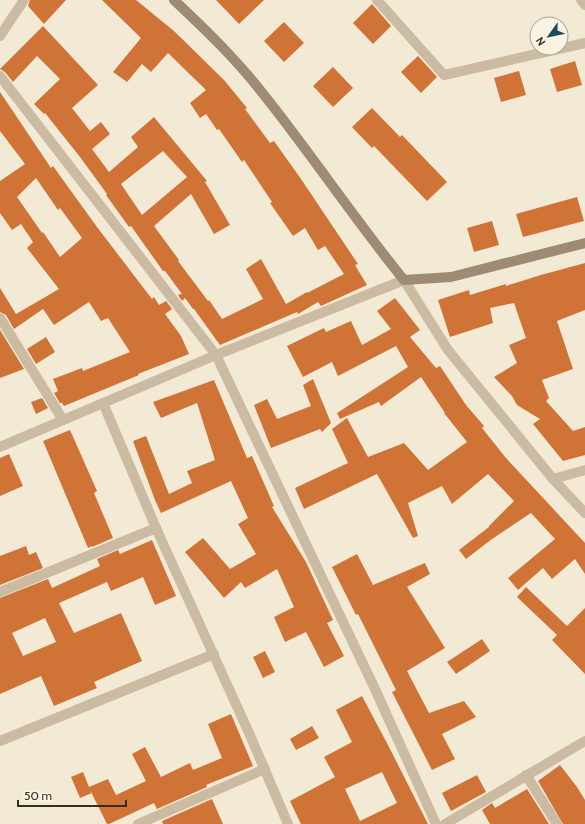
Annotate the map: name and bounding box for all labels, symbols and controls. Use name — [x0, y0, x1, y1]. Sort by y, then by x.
north arrow — [529, 16, 569, 56]
text: N — [533, 34, 549, 49]
scale bar — [18, 782, 126, 808]
text: 50 m — [24, 788, 52, 803]

